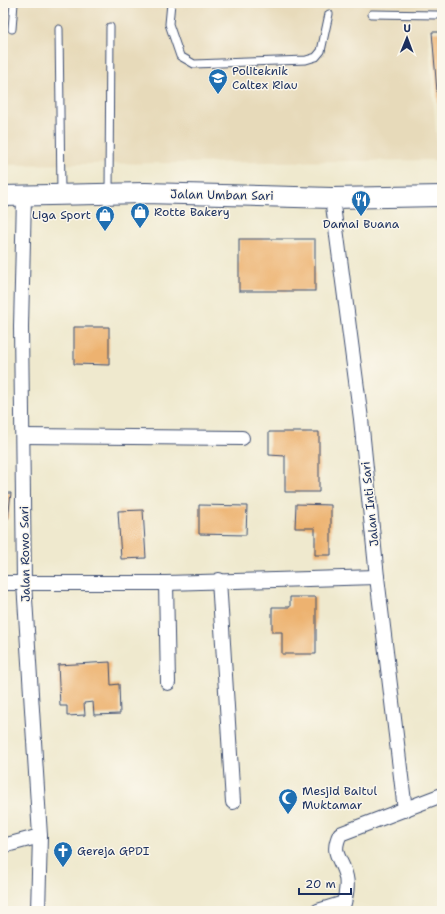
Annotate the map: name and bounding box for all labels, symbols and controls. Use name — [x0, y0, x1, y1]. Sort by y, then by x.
north arrow — [387, 18, 427, 58]
text: U — [403, 21, 411, 36]
place label: Politeknik Caltex Riau — [232, 63, 298, 93]
school or university icon: Politeknik Caltex Riau — [207, 67, 229, 95]
street label: Jalan Umban Sari — [170, 186, 274, 204]
restaurant icon: Damai Buana — [350, 189, 372, 217]
shop icon: Rotte Bakery — [129, 201, 151, 229]
shop icon: Liga Sport — [94, 204, 116, 232]
place label: Rotte Bakery — [154, 204, 230, 220]
place label: Liga Sport — [32, 207, 91, 223]
place label: Damai Buana — [323, 216, 400, 232]
street label: Jalan Inti Sari — [358, 461, 382, 547]
street label: Jalan Rowo Sari — [16, 506, 34, 602]
place label: Mesjid Baitul Muktamar — [302, 783, 378, 813]
mosque icon: Mesjid Baitul Muktamar — [277, 787, 299, 815]
church icon: Gereja GPDI — [52, 840, 74, 868]
place label: Gereja GPDI — [77, 843, 150, 859]
scale bar — [299, 870, 351, 896]
text: 20 m — [305, 876, 336, 892]

